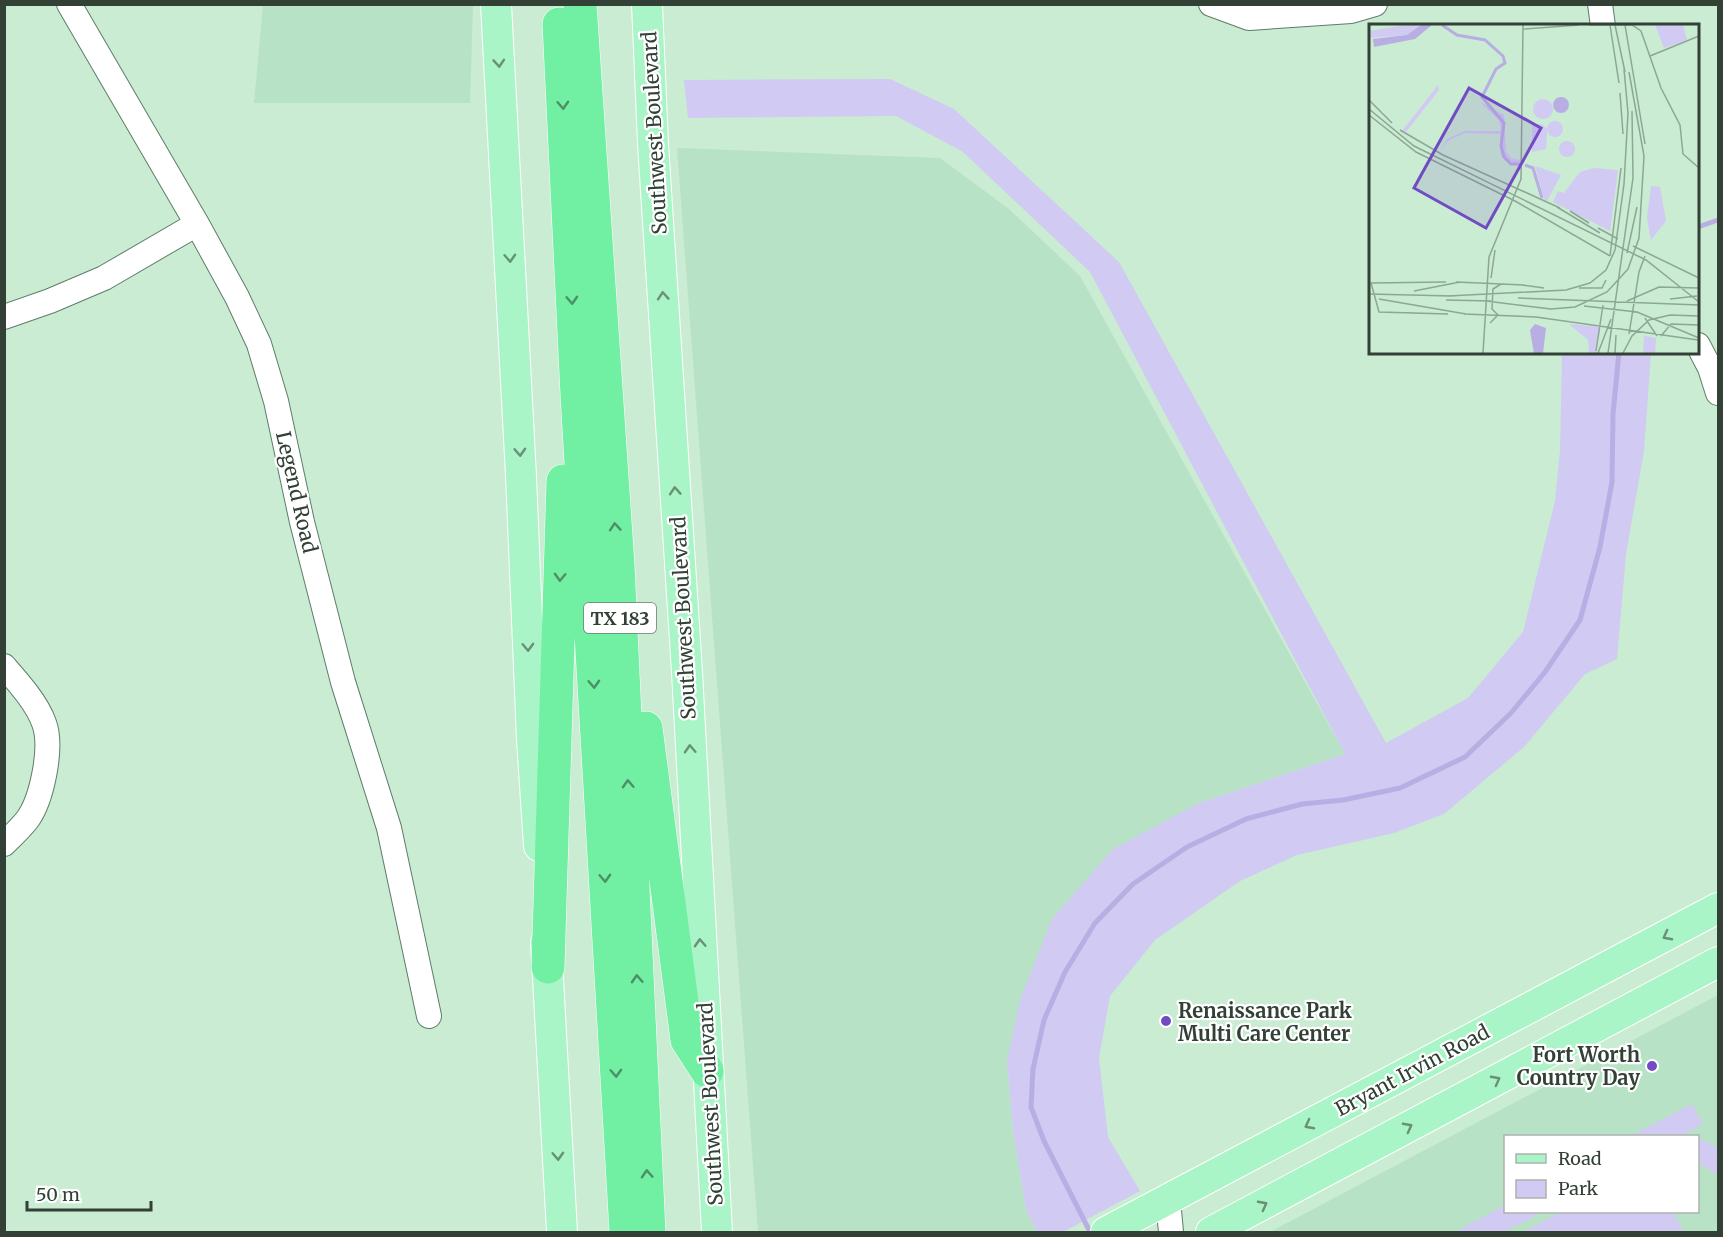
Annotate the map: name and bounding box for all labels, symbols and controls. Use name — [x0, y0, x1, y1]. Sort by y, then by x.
inset map — [1369, 24, 1699, 354]
street label: Southwest Boulevard — [636, 31, 672, 235]
one-way arrow — [492, 58, 505, 67]
one-way arrow — [556, 100, 569, 109]
one-way arrow — [503, 253, 516, 262]
one-way arrow — [656, 292, 669, 301]
one-way arrow — [566, 295, 579, 304]
street label: Legend Road — [271, 429, 323, 555]
one-way arrow — [513, 448, 526, 457]
one-way arrow — [669, 486, 682, 496]
street label: Southwest Boulevard — [665, 516, 701, 720]
one-way arrow — [609, 522, 622, 531]
one-way arrow — [553, 572, 566, 581]
road number: TX 183 — [584, 603, 656, 633]
one-way arrow — [522, 643, 535, 652]
one-way arrow — [587, 679, 600, 688]
one-way arrow — [684, 744, 696, 753]
one-way arrow — [622, 780, 635, 789]
one-way arrow — [598, 874, 611, 883]
one-way arrow — [1663, 929, 1673, 940]
one-way arrow — [694, 939, 707, 948]
one-way arrow — [631, 975, 644, 984]
place label: Renaissance Park Multi Care Center — [1178, 998, 1352, 1046]
street label: Southwest Boulevard — [692, 1002, 728, 1206]
marker: Renaissance Park Multi Care Center — [1159, 1014, 1173, 1028]
street label: Bryant Irvin Road — [1331, 1019, 1493, 1121]
place label: Fort Worth Country Day — [1517, 1042, 1641, 1090]
marker: Fort Worth Country Day — [1645, 1059, 1659, 1073]
one-way arrow — [610, 1068, 623, 1077]
one-way arrow — [1490, 1076, 1501, 1087]
one-way arrow — [1305, 1118, 1315, 1129]
one-way arrow — [1402, 1123, 1412, 1134]
legend — [1504, 1135, 1699, 1213]
text: Road — [1558, 1147, 1602, 1170]
one-way arrow — [551, 1152, 564, 1161]
one-way arrow — [640, 1170, 653, 1179]
scale bar — [27, 1174, 152, 1212]
text: Park — [1558, 1177, 1599, 1200]
text: 50 m — [36, 1183, 80, 1206]
one-way arrow — [1256, 1201, 1267, 1212]

